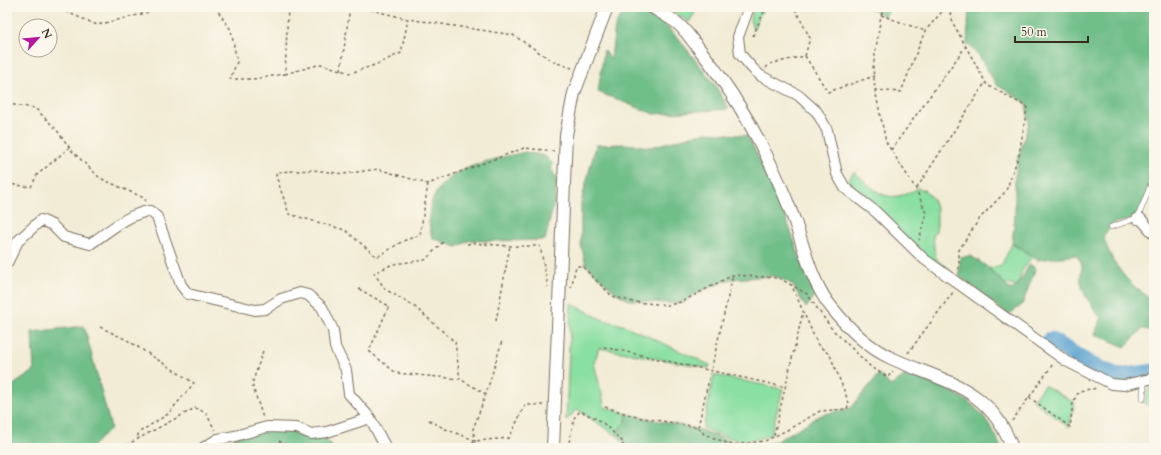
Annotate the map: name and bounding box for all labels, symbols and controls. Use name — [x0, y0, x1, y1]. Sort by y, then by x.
north arrow — [18, 18, 58, 58]
scale bar — [1015, 18, 1088, 44]
text: 50 m — [1021, 24, 1048, 40]
text: N — [38, 26, 56, 42]

